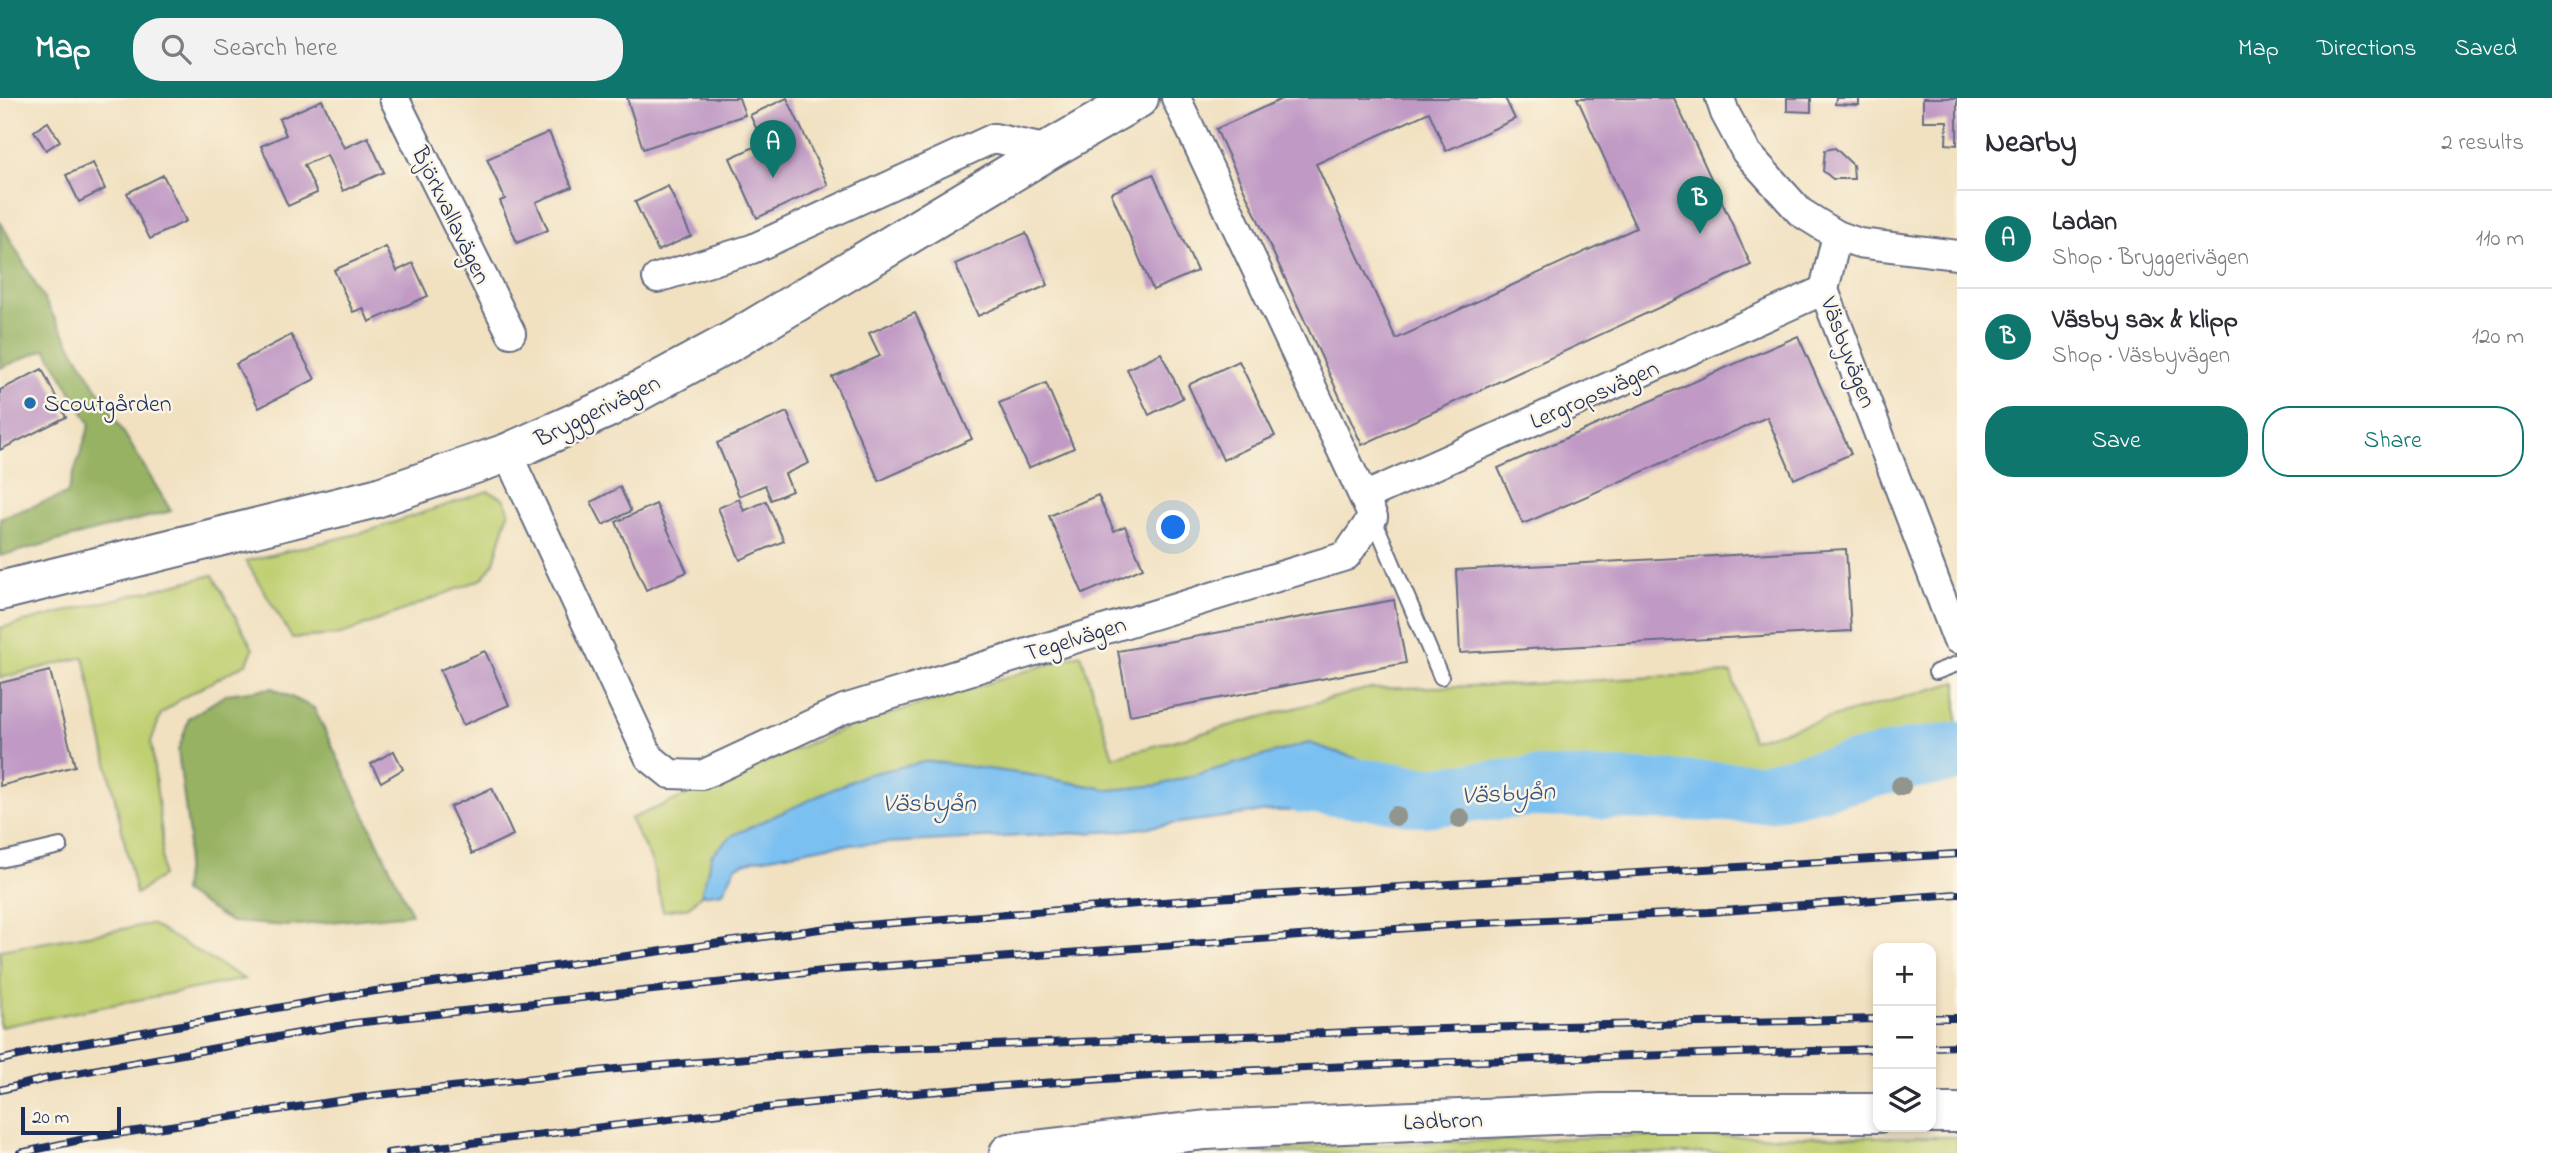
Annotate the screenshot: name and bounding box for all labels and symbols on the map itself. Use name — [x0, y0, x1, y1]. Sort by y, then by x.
pin: A — [750, 120, 796, 178]
street label: Björkvallavägen — [401, 140, 498, 291]
pin: B — [1677, 176, 1723, 234]
street label: Väsbyvägen — [1808, 291, 1884, 414]
street label: Lergropsvägen — [1525, 352, 1665, 440]
street label: Bryggerivägen — [528, 367, 667, 459]
place label: Scoutgården — [44, 388, 172, 423]
marker: Scoutgården — [22, 395, 38, 411]
your location — [1156, 510, 1190, 544]
street label: Tegelvägen — [1020, 608, 1131, 672]
water label: Väsbyån — [1460, 774, 1557, 816]
water label: Väsbyån — [882, 786, 977, 824]
scale bar — [21, 1104, 121, 1136]
street label: Ladbron — [1403, 1104, 1484, 1141]

